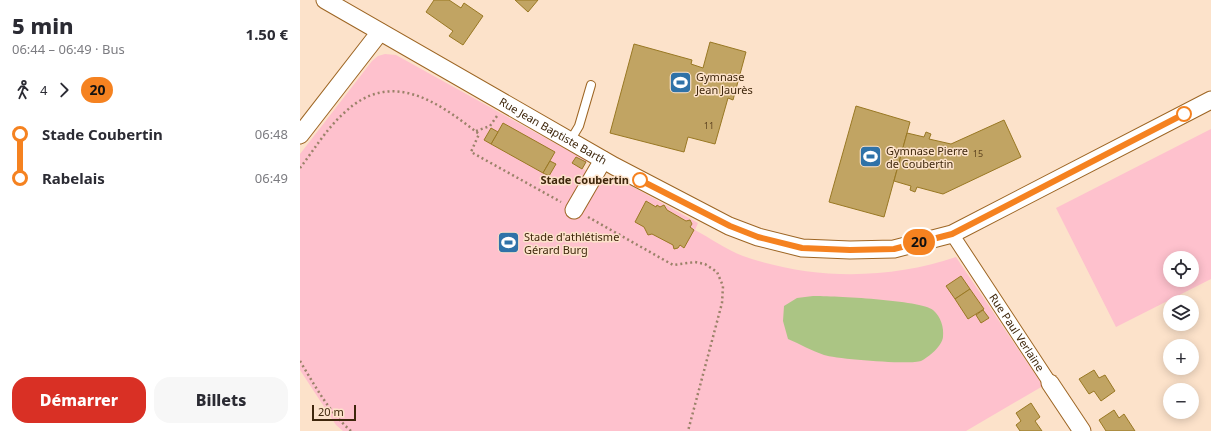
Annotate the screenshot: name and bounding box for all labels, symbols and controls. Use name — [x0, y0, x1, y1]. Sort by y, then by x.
text: 5 min — [12, 10, 73, 40]
text: 1.50 € — [246, 24, 288, 44]
text: 06:44 – 06:49 · Bus — [12, 40, 125, 58]
place label: Gymnase Jean Jaurès — [695, 69, 753, 97]
sports icon: Gymnase Jean Jaurès — [668, 70, 694, 96]
icon: walk — [12, 79, 34, 101]
icon: forward — [53, 79, 75, 101]
text: 20 — [89, 80, 105, 99]
text: 4 — [40, 81, 47, 99]
street label: Rue Jean Baptiste Barth — [497, 94, 610, 167]
unlabelled marker — [1176, 106, 1192, 122]
house number: 11 — [704, 119, 714, 132]
text: Stade Coubertin — [42, 124, 163, 144]
text: 06:48 — [255, 125, 288, 143]
place label: Gymnase Pierre de Coubertin — [886, 143, 968, 171]
sports icon: Gymnase Pierre de Coubertin — [858, 144, 884, 170]
house number: 15 — [973, 147, 983, 160]
text: Rabelais — [42, 168, 105, 188]
text: 06:49 — [255, 169, 288, 187]
place label: Stade Coubertin — [540, 172, 629, 187]
marker: Stade Coubertin — [632, 172, 648, 188]
place label: Stade d'athlétisme Gérard Burg — [524, 229, 619, 257]
line badge: 20 — [901, 229, 937, 255]
sports icon: Stade d'athlétisme Gérard Burg — [496, 230, 522, 256]
text: 20 — [911, 232, 927, 251]
map controls — [1163, 251, 1199, 419]
button: locate — [1163, 251, 1199, 287]
street label: Rue Paul Verlaine — [986, 291, 1048, 374]
button: layers — [1163, 295, 1199, 331]
button: + — [1163, 339, 1199, 375]
button: Démarrer — [12, 377, 146, 423]
button: Billets — [154, 377, 288, 423]
button: − — [1163, 383, 1199, 419]
scale bar — [312, 403, 356, 422]
text: 20 m — [318, 404, 344, 419]

